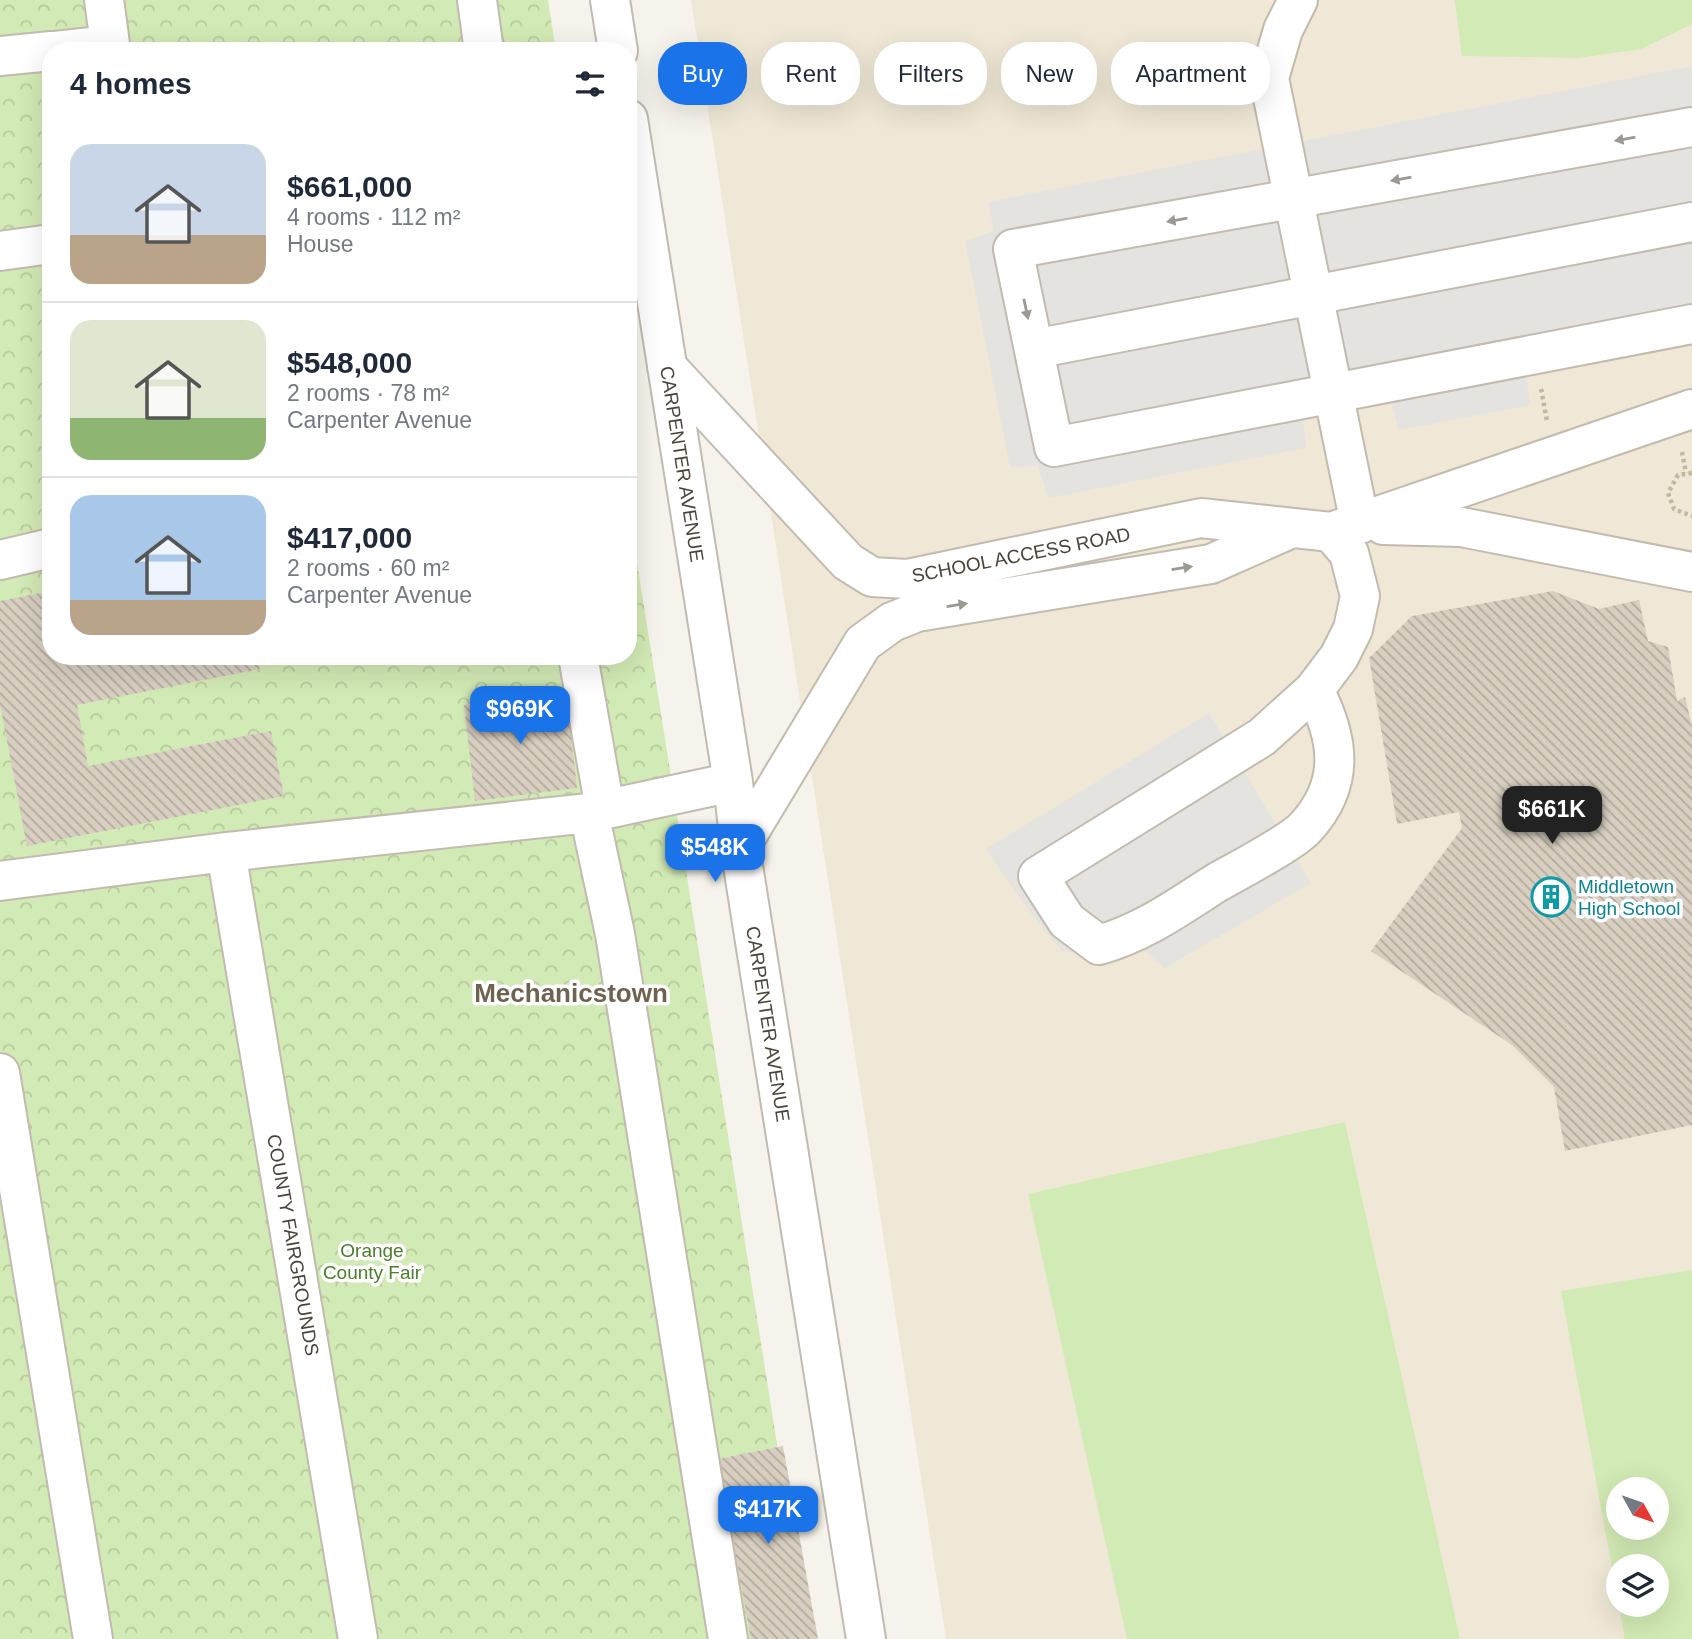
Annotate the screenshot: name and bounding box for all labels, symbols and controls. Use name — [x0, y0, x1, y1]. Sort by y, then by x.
chip: Buy — [658, 42, 747, 105]
chip: Rent — [761, 42, 860, 105]
chip: Filters — [874, 42, 987, 105]
chip: New — [1001, 42, 1097, 105]
chip: Apartment — [1111, 42, 1270, 105]
icon: filters — [571, 65, 609, 103]
text: 4 homes — [70, 67, 192, 100]
one-way arrow — [1614, 134, 1636, 145]
text: $661,000 — [287, 170, 412, 203]
icon: home — [126, 172, 210, 256]
one-way arrow — [1390, 174, 1412, 185]
text: 4 rooms · 112 m² — [287, 204, 460, 230]
one-way arrow — [1166, 215, 1188, 226]
text: House — [287, 231, 353, 257]
one-way arrow — [1020, 298, 1031, 320]
text: $548,000 — [287, 346, 412, 379]
icon: home — [126, 348, 210, 432]
street label: CARPENTER AVENUE — [656, 365, 708, 563]
text: 2 rooms · 78 m² — [287, 380, 449, 406]
text: Carpenter Avenue — [287, 407, 472, 433]
text: $417,000 — [287, 521, 412, 554]
icon: home — [126, 523, 210, 607]
street label: SCHOOL ACCESS ROAD — [910, 524, 1132, 586]
text: 2 rooms · 60 m² — [287, 555, 449, 581]
one-way arrow — [1171, 562, 1193, 573]
text: Carpenter Avenue — [287, 582, 472, 608]
one-way arrow — [947, 599, 969, 610]
pin: $969K — [471, 686, 569, 746]
text: $969K — [486, 696, 554, 722]
pin: $661K — [1503, 786, 1601, 846]
text: $661K — [1518, 796, 1586, 822]
pin: $548K — [666, 824, 764, 884]
text: $548K — [681, 834, 749, 860]
building icon: Middletown High School — [1530, 876, 1572, 918]
place label: Middletown High School — [1578, 876, 1680, 919]
street label: CARPENTER AVENUE — [742, 925, 794, 1123]
district label: Mechanicstown — [474, 978, 668, 1008]
street label: COUNTY FAIRGROUNDS — [263, 1133, 323, 1357]
park label: Orange County Fair — [323, 1240, 422, 1283]
north arrow — [1606, 1477, 1670, 1540]
map controls — [1606, 1477, 1669, 1617]
pin: $417K — [719, 1486, 817, 1546]
text: $417K — [734, 1496, 802, 1522]
button: layers — [1606, 1554, 1669, 1617]

